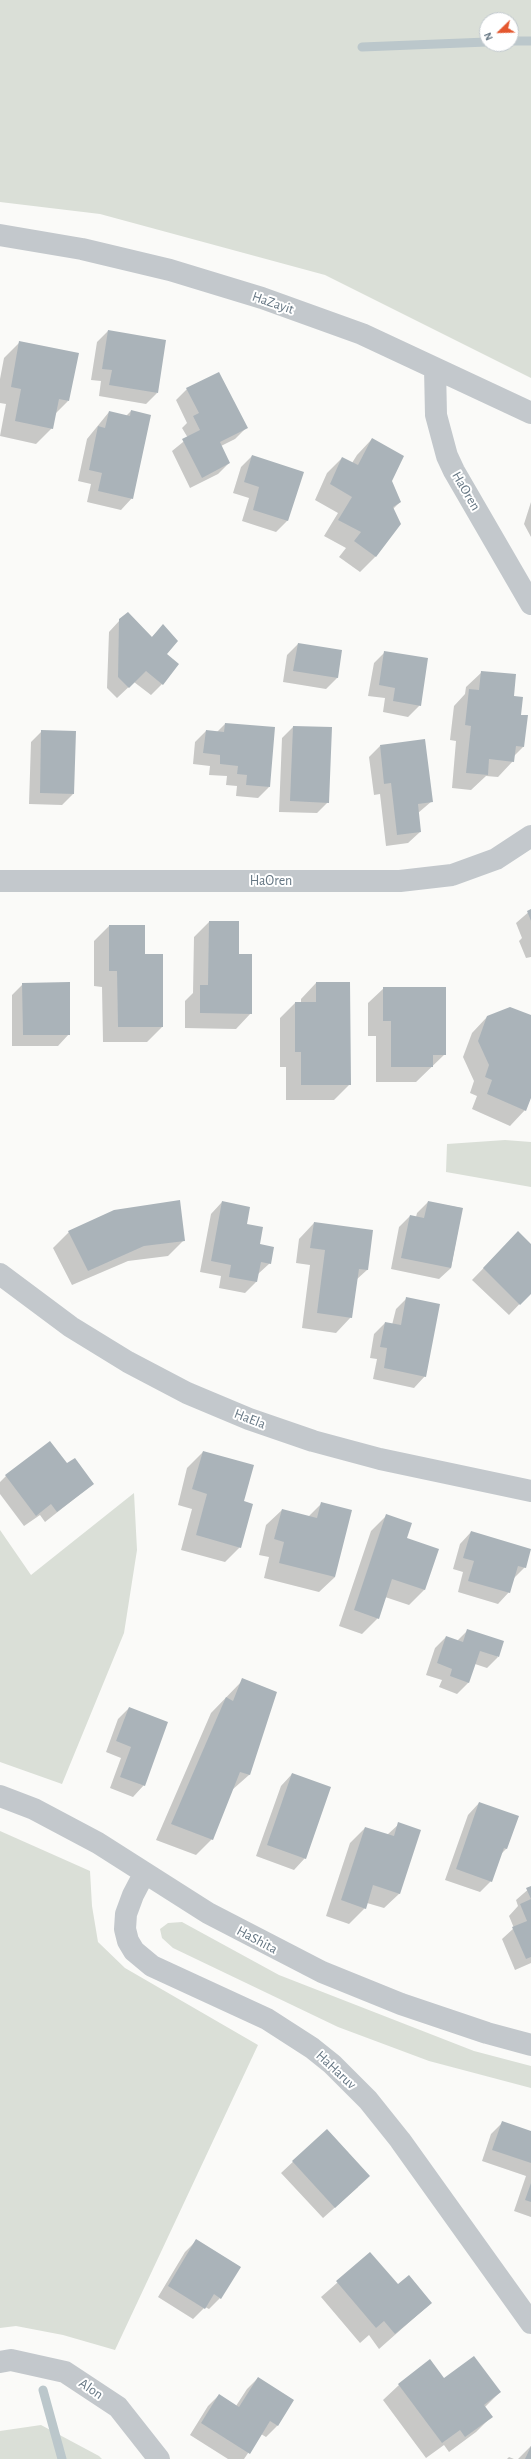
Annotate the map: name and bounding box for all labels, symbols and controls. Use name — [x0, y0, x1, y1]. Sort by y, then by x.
north arrow — [479, 12, 519, 52]
text: N — [482, 31, 495, 42]
street label: HaZayit — [250, 288, 296, 318]
street label: HaOren — [448, 468, 484, 514]
street label: HaOren — [250, 873, 292, 889]
street label: HaEla — [232, 1405, 268, 1433]
street label: HaShita — [234, 1922, 280, 1958]
street label: HaHaruv — [312, 2047, 360, 2093]
street label: Alon — [76, 2375, 106, 2403]

